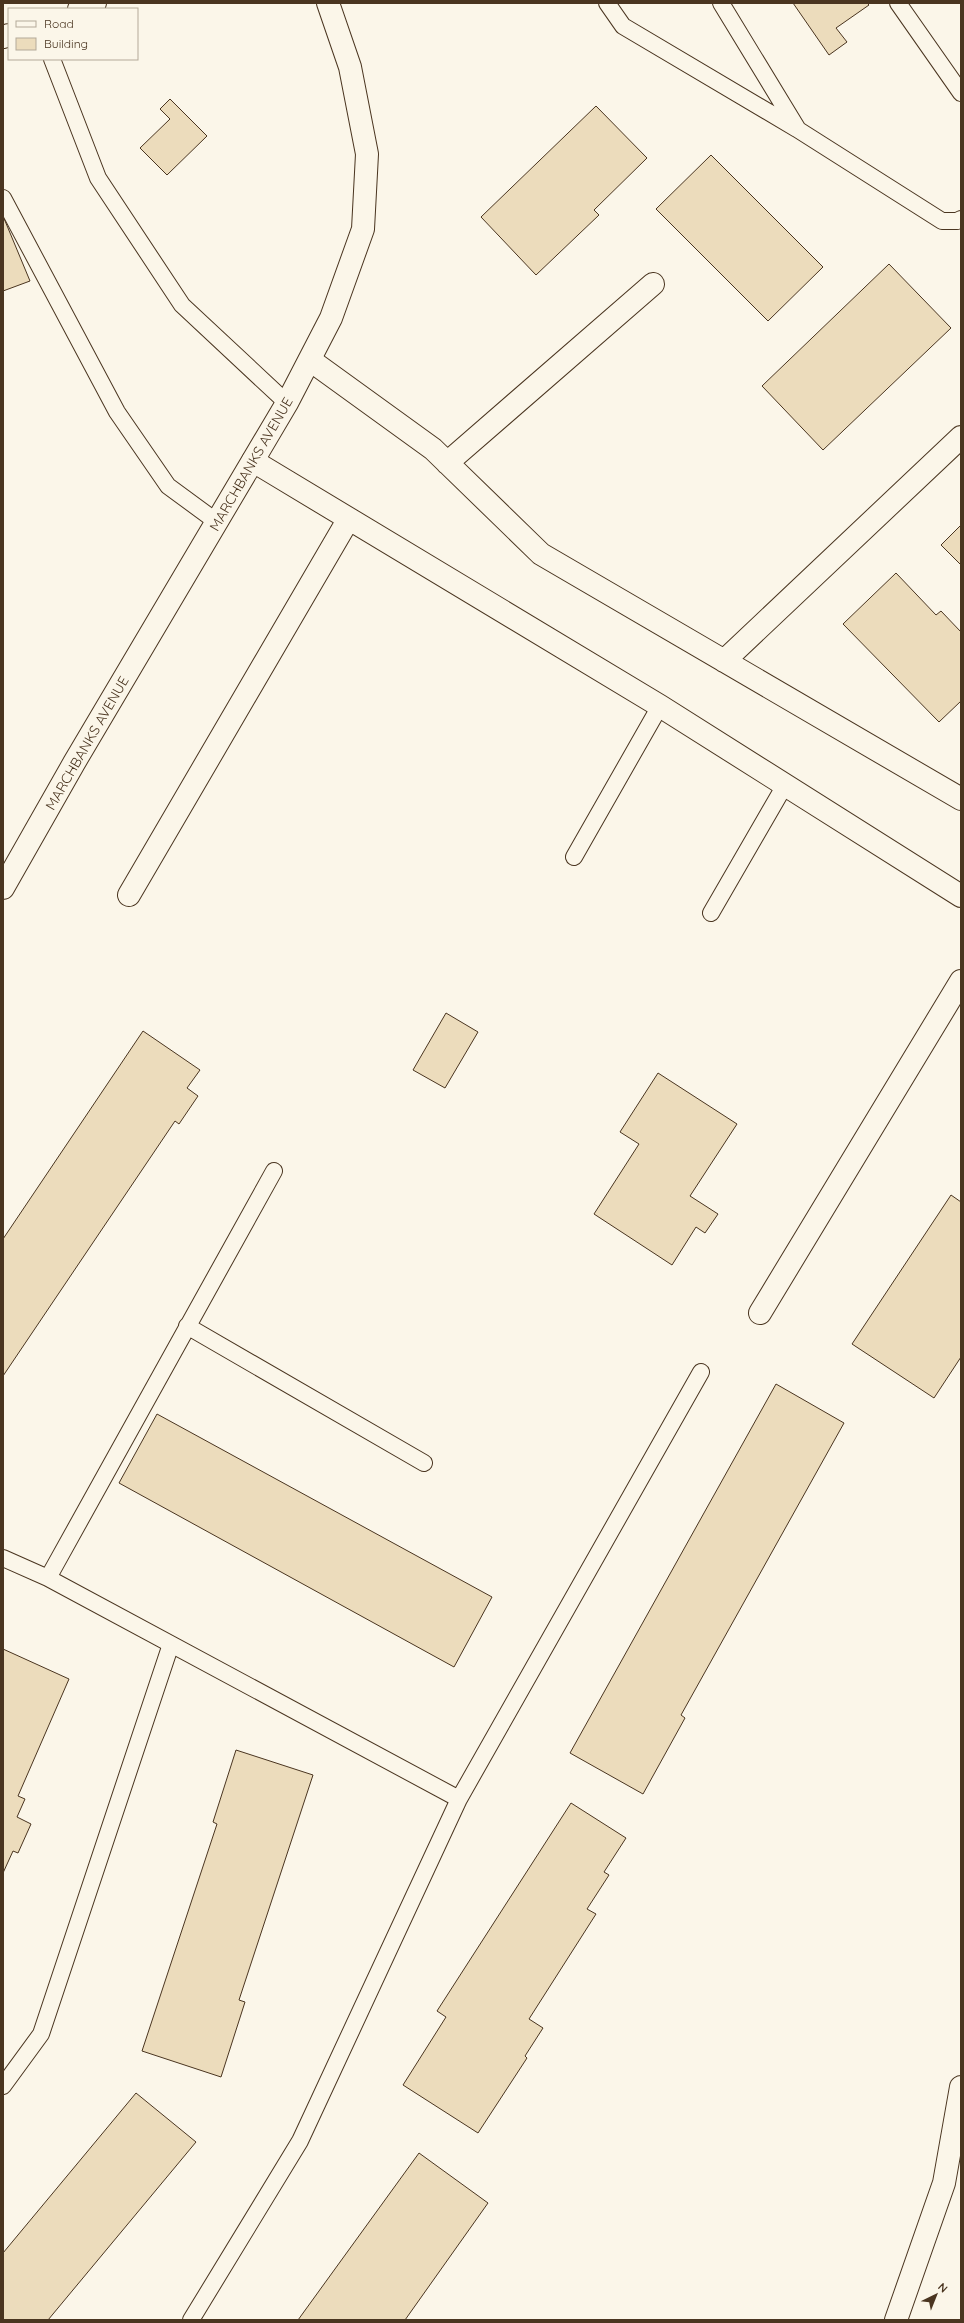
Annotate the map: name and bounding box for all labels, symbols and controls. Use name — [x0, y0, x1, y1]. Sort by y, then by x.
legend — [8, 8, 138, 60]
text: Road — [44, 16, 74, 31]
text: Building — [44, 36, 88, 51]
street label: MARCHBANKS AVENUE — [205, 394, 297, 534]
street label: MARCHBANKS AVENUE — [41, 673, 133, 813]
north arrow — [916, 2275, 956, 2315]
text: N — [935, 2280, 951, 2296]

